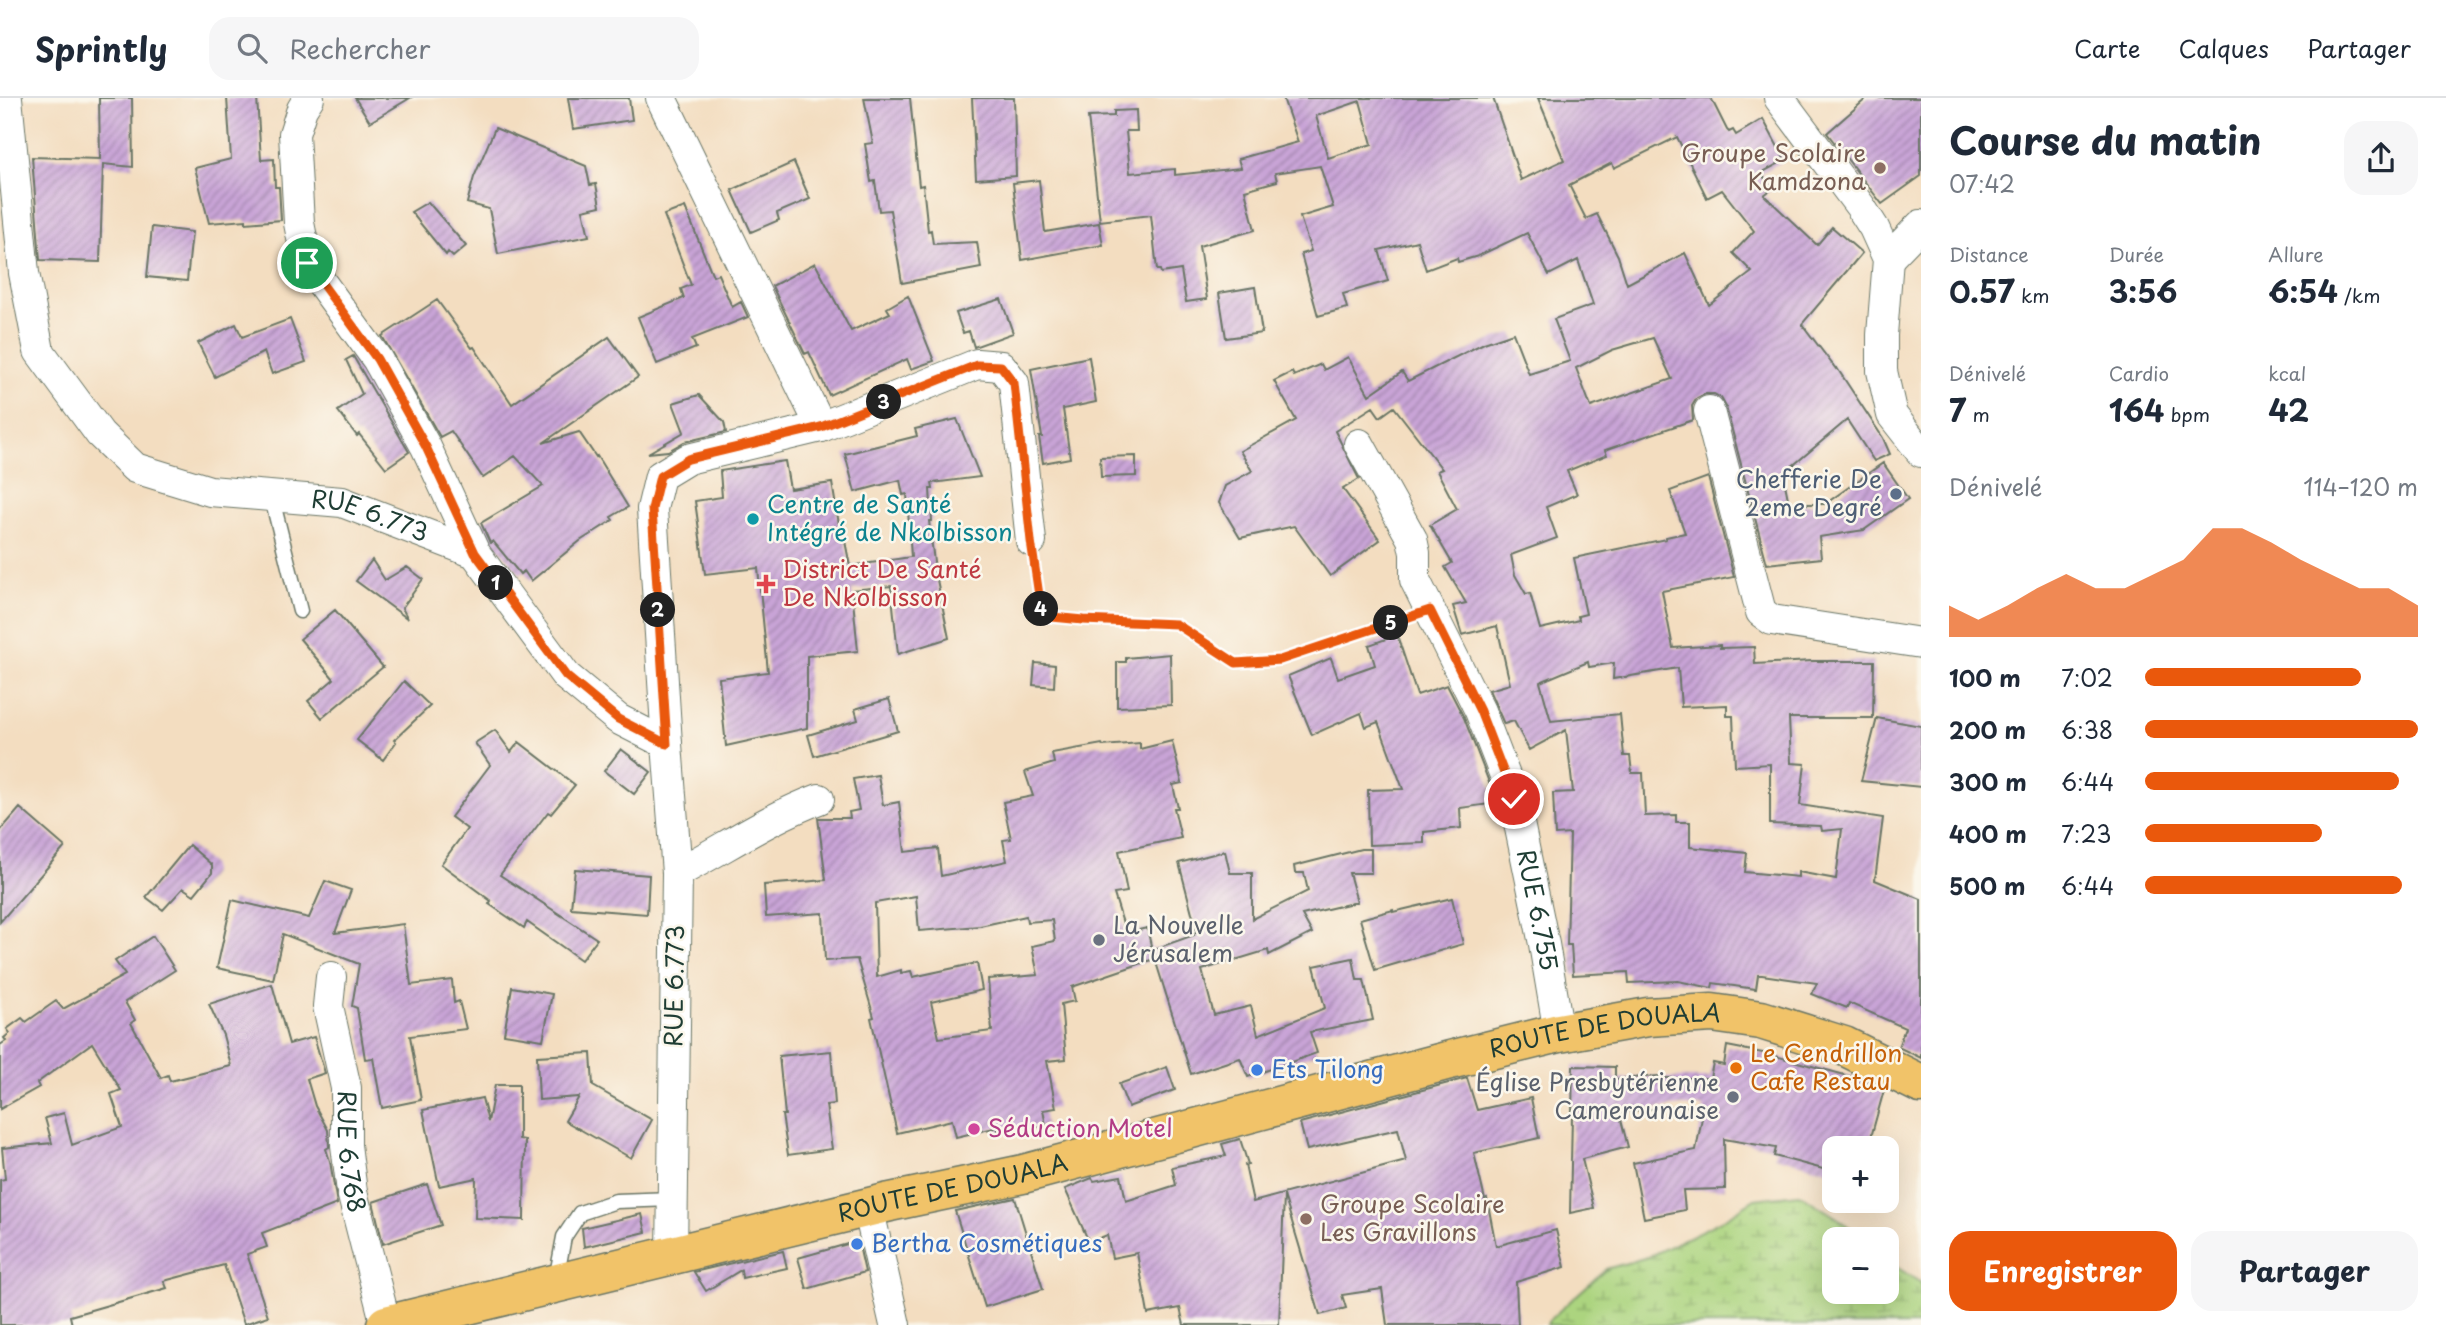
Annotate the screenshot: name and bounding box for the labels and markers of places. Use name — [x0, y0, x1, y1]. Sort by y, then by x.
place label: Groupe Scolaire Kamdzona — [1681, 134, 1866, 198]
marker: Groupe Scolaire Kamdzona — [1872, 160, 1888, 176]
pin — [277, 233, 337, 293]
pin: 3 — [866, 384, 902, 420]
place label: Chefferie De 2eme Degré — [1736, 460, 1882, 524]
place label: Centre de Santé Intégré de Nkolbisson — [767, 485, 1013, 549]
marker: Chefferie De 2eme Degré — [1888, 486, 1904, 502]
marker: Centre de Santé Intégré de Nkolbisson — [745, 511, 761, 527]
place label: District De Santé De Nkolbisson — [782, 550, 982, 614]
pin: 1 — [478, 566, 514, 601]
marker: District De Santé De Nkolbisson — [756, 574, 776, 594]
pin: 2 — [640, 592, 676, 628]
pin: 4 — [1024, 592, 1058, 626]
pin: 5 — [1374, 606, 1408, 640]
pin — [1484, 769, 1544, 829]
place label: La Nouvelle Jérusalem — [1113, 906, 1244, 970]
marker: La Nouvelle Jérusalem — [1091, 932, 1107, 948]
place label: Le Cendrillon Cafe Restau — [1750, 1034, 1902, 1098]
place label: Ets Tilong — [1271, 1050, 1384, 1086]
marker: Le Cendrillon Cafe Restau — [1728, 1060, 1744, 1076]
marker: Ets Tilong — [1249, 1062, 1265, 1078]
place label: Église Presbytérienne Camerounaise — [1475, 1063, 1719, 1127]
marker: Église Presbytérienne Camerounaise — [1725, 1089, 1741, 1105]
place label: Séduction Motel — [988, 1109, 1172, 1145]
marker: Séduction Motel — [966, 1121, 982, 1137]
place label: Groupe Scolaire Les Gravillons — [1320, 1185, 1505, 1249]
marker: Groupe Scolaire Les Gravillons — [1298, 1211, 1314, 1227]
place label: Bertha Cosmétiques — [871, 1224, 1103, 1260]
marker: Bertha Cosmétiques — [849, 1236, 865, 1252]

